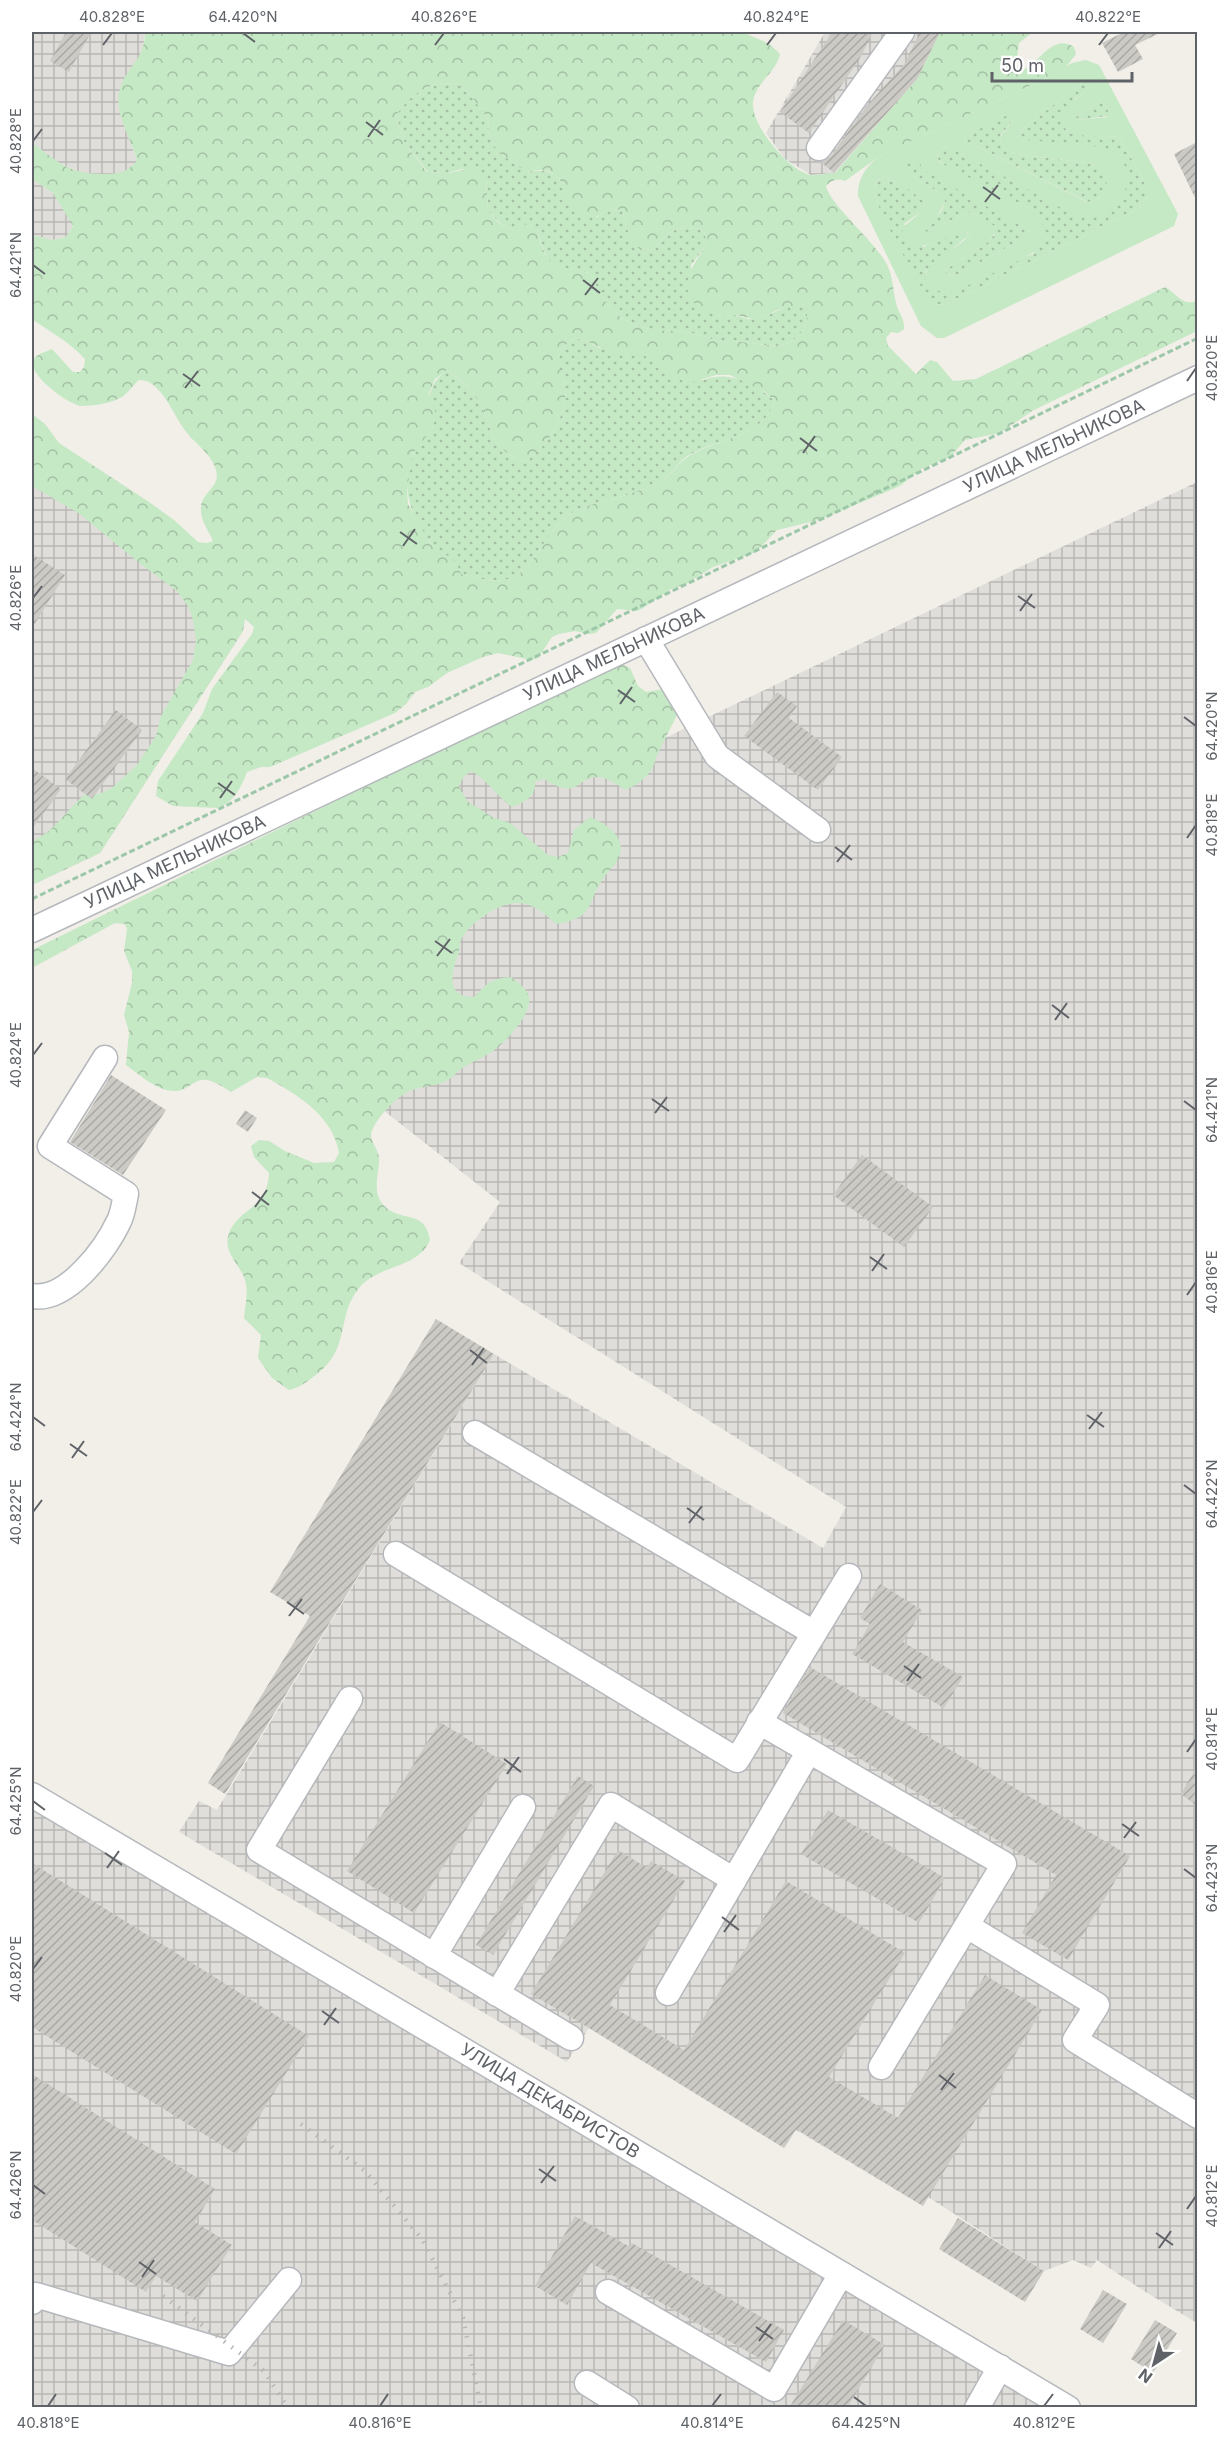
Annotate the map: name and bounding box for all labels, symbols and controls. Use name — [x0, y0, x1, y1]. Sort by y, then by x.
text: 40.828°E — [79, 7, 145, 26]
text: 64.420°N — [208, 7, 278, 26]
text: 40.826°E — [411, 7, 477, 26]
text: 40.824°E — [743, 7, 809, 26]
text: 40.822°E — [1075, 7, 1141, 26]
scale bar — [992, 45, 1132, 83]
text: 50 m — [1001, 55, 1044, 76]
text: 40.828°E — [6, 108, 25, 174]
text: 64.421°N — [6, 232, 25, 298]
text: 40.820°E — [1202, 335, 1221, 401]
street label: УЛИЦА МЕЛЬНИКОВА — [960, 394, 1148, 497]
text: 40.826°E — [6, 565, 25, 631]
street label: УЛИЦА МЕЛЬНИКОВА — [520, 602, 708, 705]
text: 64.420°N — [1202, 691, 1221, 761]
text: 40.818°E — [1202, 793, 1221, 857]
street label: УЛИЦА МЕЛЬНИКОВА — [81, 810, 269, 913]
text: 40.824°E — [6, 1022, 25, 1088]
text: 64.421°N — [1202, 1077, 1221, 1143]
text: 40.816°E — [1202, 1250, 1221, 1314]
text: 64.424°N — [6, 1383, 25, 1451]
text: 64.422°N — [1202, 1460, 1221, 1528]
text: 40.822°E — [6, 1479, 25, 1545]
text: 40.814°E — [1202, 1707, 1221, 1771]
text: 64.425°N — [6, 1767, 25, 1835]
text: 64.423°N — [1202, 1844, 1221, 1912]
text: 40.820°E — [6, 1936, 25, 2002]
street label: УЛИЦА ДЕКАБРИСТОВ — [457, 2039, 644, 2162]
text: 64.426°N — [6, 2150, 25, 2220]
text: 40.812°E — [1202, 2164, 1221, 2228]
north arrow — [1124, 2334, 1184, 2394]
text: N — [1134, 2364, 1156, 2388]
text: 40.818°E — [16, 2413, 80, 2432]
text: 40.816°E — [348, 2413, 412, 2432]
text: 40.814°E — [680, 2413, 744, 2432]
text: 64.425°N — [832, 2413, 900, 2432]
text: 40.812°E — [1012, 2413, 1076, 2432]

